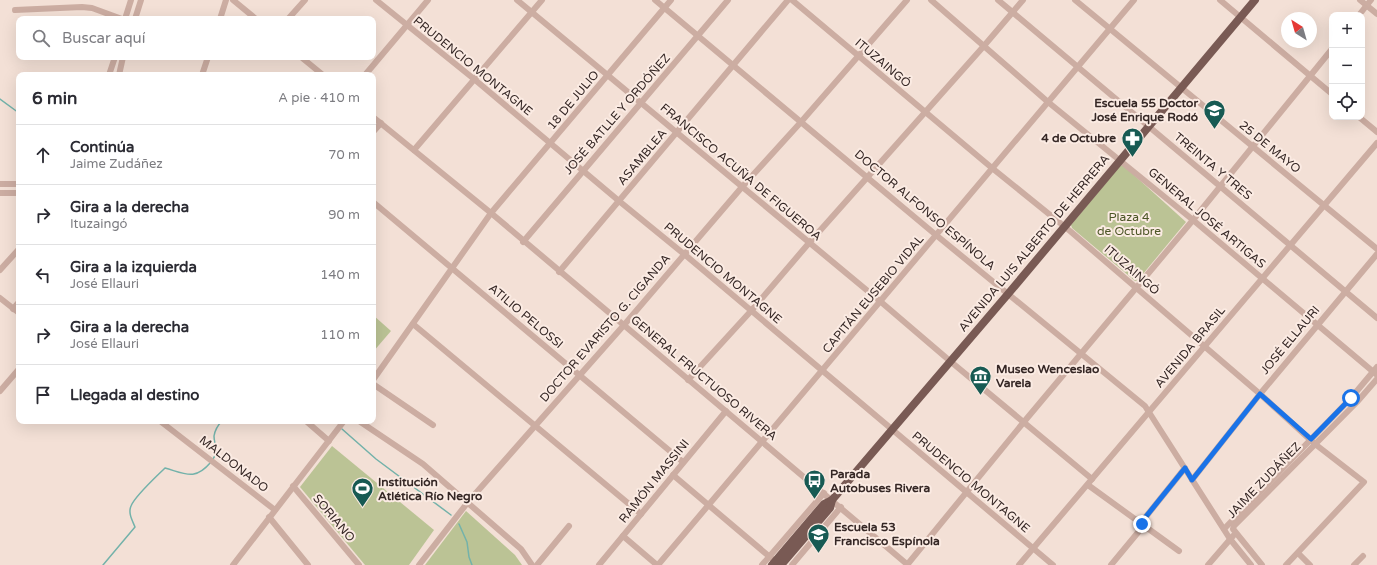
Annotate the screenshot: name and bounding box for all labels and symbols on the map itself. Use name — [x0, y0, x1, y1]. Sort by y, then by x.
north arrow — [1281, 12, 1317, 48]
street label: PRUDENCIO MONTAGNE — [411, 14, 536, 119]
street label: ITUZAINGÓ — [852, 36, 914, 90]
street label: JOSÉ BATLLE Y ORDÓÑEZ — [561, 51, 673, 177]
street label: 18 DE JULIO — [544, 67, 602, 132]
place label: Escuela 55 Doctor José Enrique Rodó — [1090, 96, 1198, 125]
school or university icon: Escuela 55 Doctor José Enrique Rodó — [1201, 97, 1227, 130]
street label: FRANCISCO ACUÑA DE FIGUEROA — [658, 100, 824, 244]
street label: 25 DE MAYO — [1237, 118, 1304, 176]
pharmacy icon: 4 de Octubre — [1119, 125, 1145, 158]
street label: ASAMBLEA — [615, 126, 669, 188]
street label: TREINTA Y TRES — [1171, 129, 1255, 203]
place label: 4 de Octubre — [1041, 131, 1116, 145]
street label: DOCTOR ALFONSO ESPÍNOLA — [852, 147, 998, 273]
street label: AVENIDA LUIS ALBERTO DE HERRERA — [956, 151, 1112, 334]
street label: GENERAL JOSÉ ARTIGAS — [1146, 165, 1268, 271]
park label: Plaza 4 de Octubre — [1097, 210, 1161, 238]
street label: PRUDENCIO MONTAGNE — [661, 220, 785, 327]
street label: CAPITÁN EUSEBIO VIDAL — [819, 232, 927, 356]
street label: ITUZAINGÓ — [1102, 242, 1163, 298]
street label: DOCTOR EVARISTO G. CIGANDA — [537, 251, 673, 405]
street label: ATILIO PELOSSI — [486, 281, 566, 351]
street label: AVENIDA BRASIL — [1152, 303, 1228, 391]
street label: JOSÉ ELLAURI — [1257, 303, 1323, 377]
street label: GENERAL FRUCTUOSO RIVERA — [628, 313, 780, 443]
place label: Museo Wenceslao Varela — [996, 362, 1099, 390]
museum icon: Museo Wenceslao Varela — [968, 363, 994, 396]
route start — [1342, 389, 1360, 407]
street label: PRUDENCIO MONTAGNE — [909, 429, 1033, 536]
street label: MALDONADO — [197, 433, 271, 495]
street label: RAMÓN MASSINI — [616, 436, 692, 526]
street label: JAIME ZUDÁÑEZ — [1224, 439, 1304, 521]
place label: Parada Autobuses Rivera — [830, 467, 930, 495]
bus stop icon: Parada Autobuses Rivera — [801, 468, 827, 501]
place label: Institución Atlética Río Negro — [378, 475, 482, 504]
sports icon: Institución Atlética Río Negro — [350, 476, 376, 509]
street label: SORIANO — [310, 492, 358, 545]
route end — [1133, 515, 1151, 533]
place label: Escuela 53 Francisco Espínola — [834, 520, 940, 549]
school or university icon: Escuela 53 Francisco Espínola — [806, 521, 832, 554]

